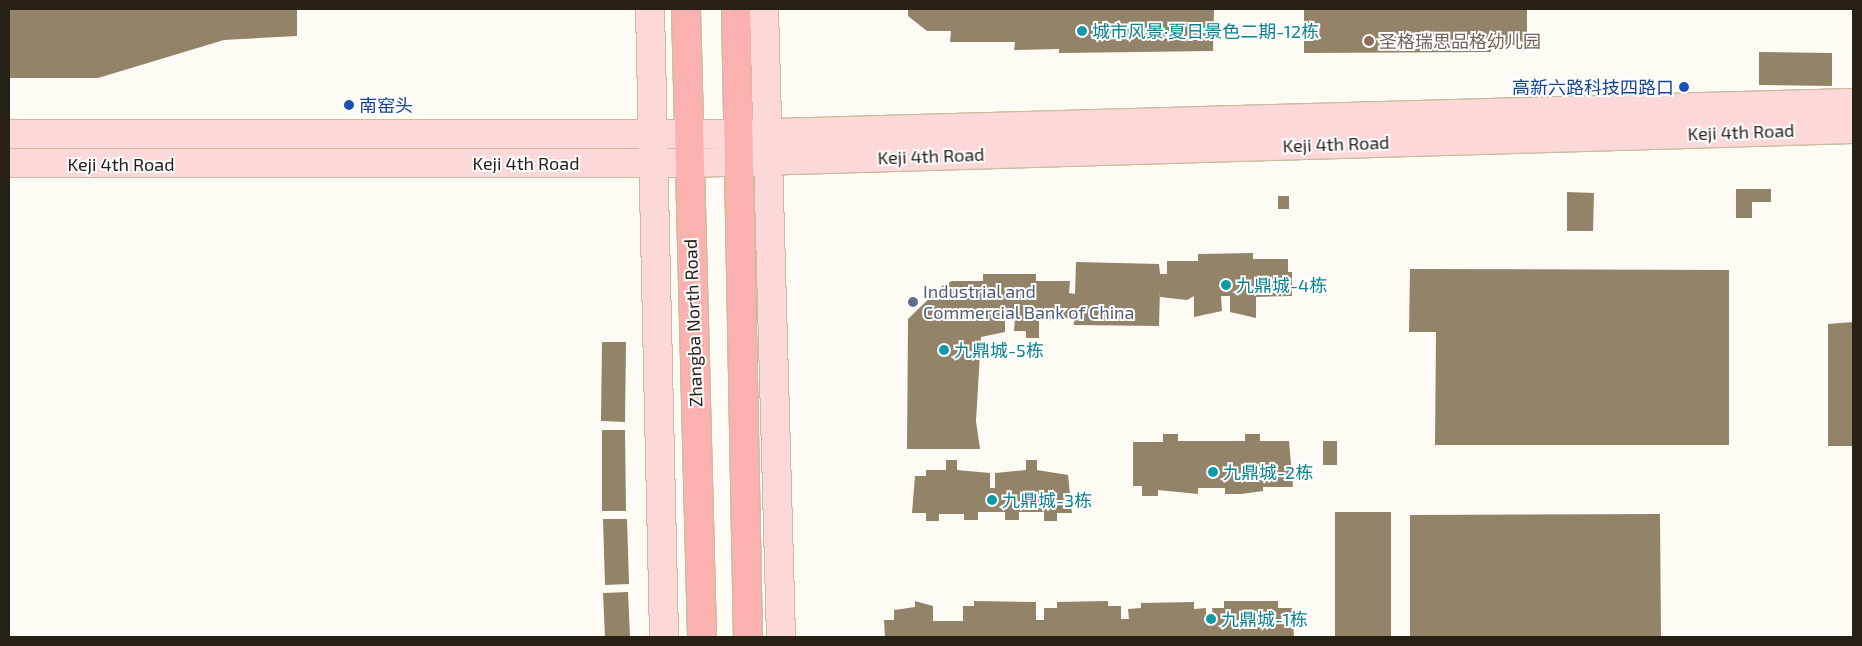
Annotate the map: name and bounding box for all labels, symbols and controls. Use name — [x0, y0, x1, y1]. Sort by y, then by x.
place label: 城市风景·夏日景色二期-12栋 — [1092, 20, 1319, 42]
marker: 城市风景·夏日景色二期-12栋 — [1076, 25, 1088, 37]
place label: 圣格瑞思品格幼儿园 — [1379, 30, 1541, 52]
marker: 圣格瑞思品格幼儿园 — [1363, 35, 1375, 47]
place label: 高新六路科技四路口 — [1512, 76, 1674, 98]
marker: 高新六路科技四路口 — [1678, 81, 1690, 93]
place label: 南窑头 — [359, 94, 413, 116]
marker: 南窑头 — [343, 99, 355, 111]
street label: Keji 4th Road — [1687, 119, 1795, 145]
street label: Keji 4th Road — [1282, 131, 1390, 157]
street label: Keji 4th Road — [877, 143, 985, 169]
street label: Keji 4th Road — [473, 152, 579, 174]
street label: Keji 4th Road — [68, 153, 174, 175]
street label: Zhangba North Road — [679, 239, 707, 407]
place label: 九鼎城-4栋 — [1236, 274, 1327, 296]
marker: 九鼎城-4栋 — [1220, 279, 1232, 291]
place label: Industrial and Commercial Bank of China — [923, 281, 1135, 324]
marker: Industrial and Commercial Bank of China — [907, 296, 919, 308]
place label: 九鼎城-5栋 — [954, 339, 1044, 361]
marker: 九鼎城-5栋 — [938, 344, 950, 356]
place label: 九鼎城-2栋 — [1223, 461, 1313, 483]
marker: 九鼎城-2栋 — [1207, 466, 1219, 478]
place label: 九鼎城-3栋 — [1002, 489, 1092, 511]
marker: 九鼎城-3栋 — [986, 494, 998, 506]
place label: 九鼎城-1栋 — [1221, 608, 1308, 630]
marker: 九鼎城-1栋 — [1205, 613, 1217, 625]

